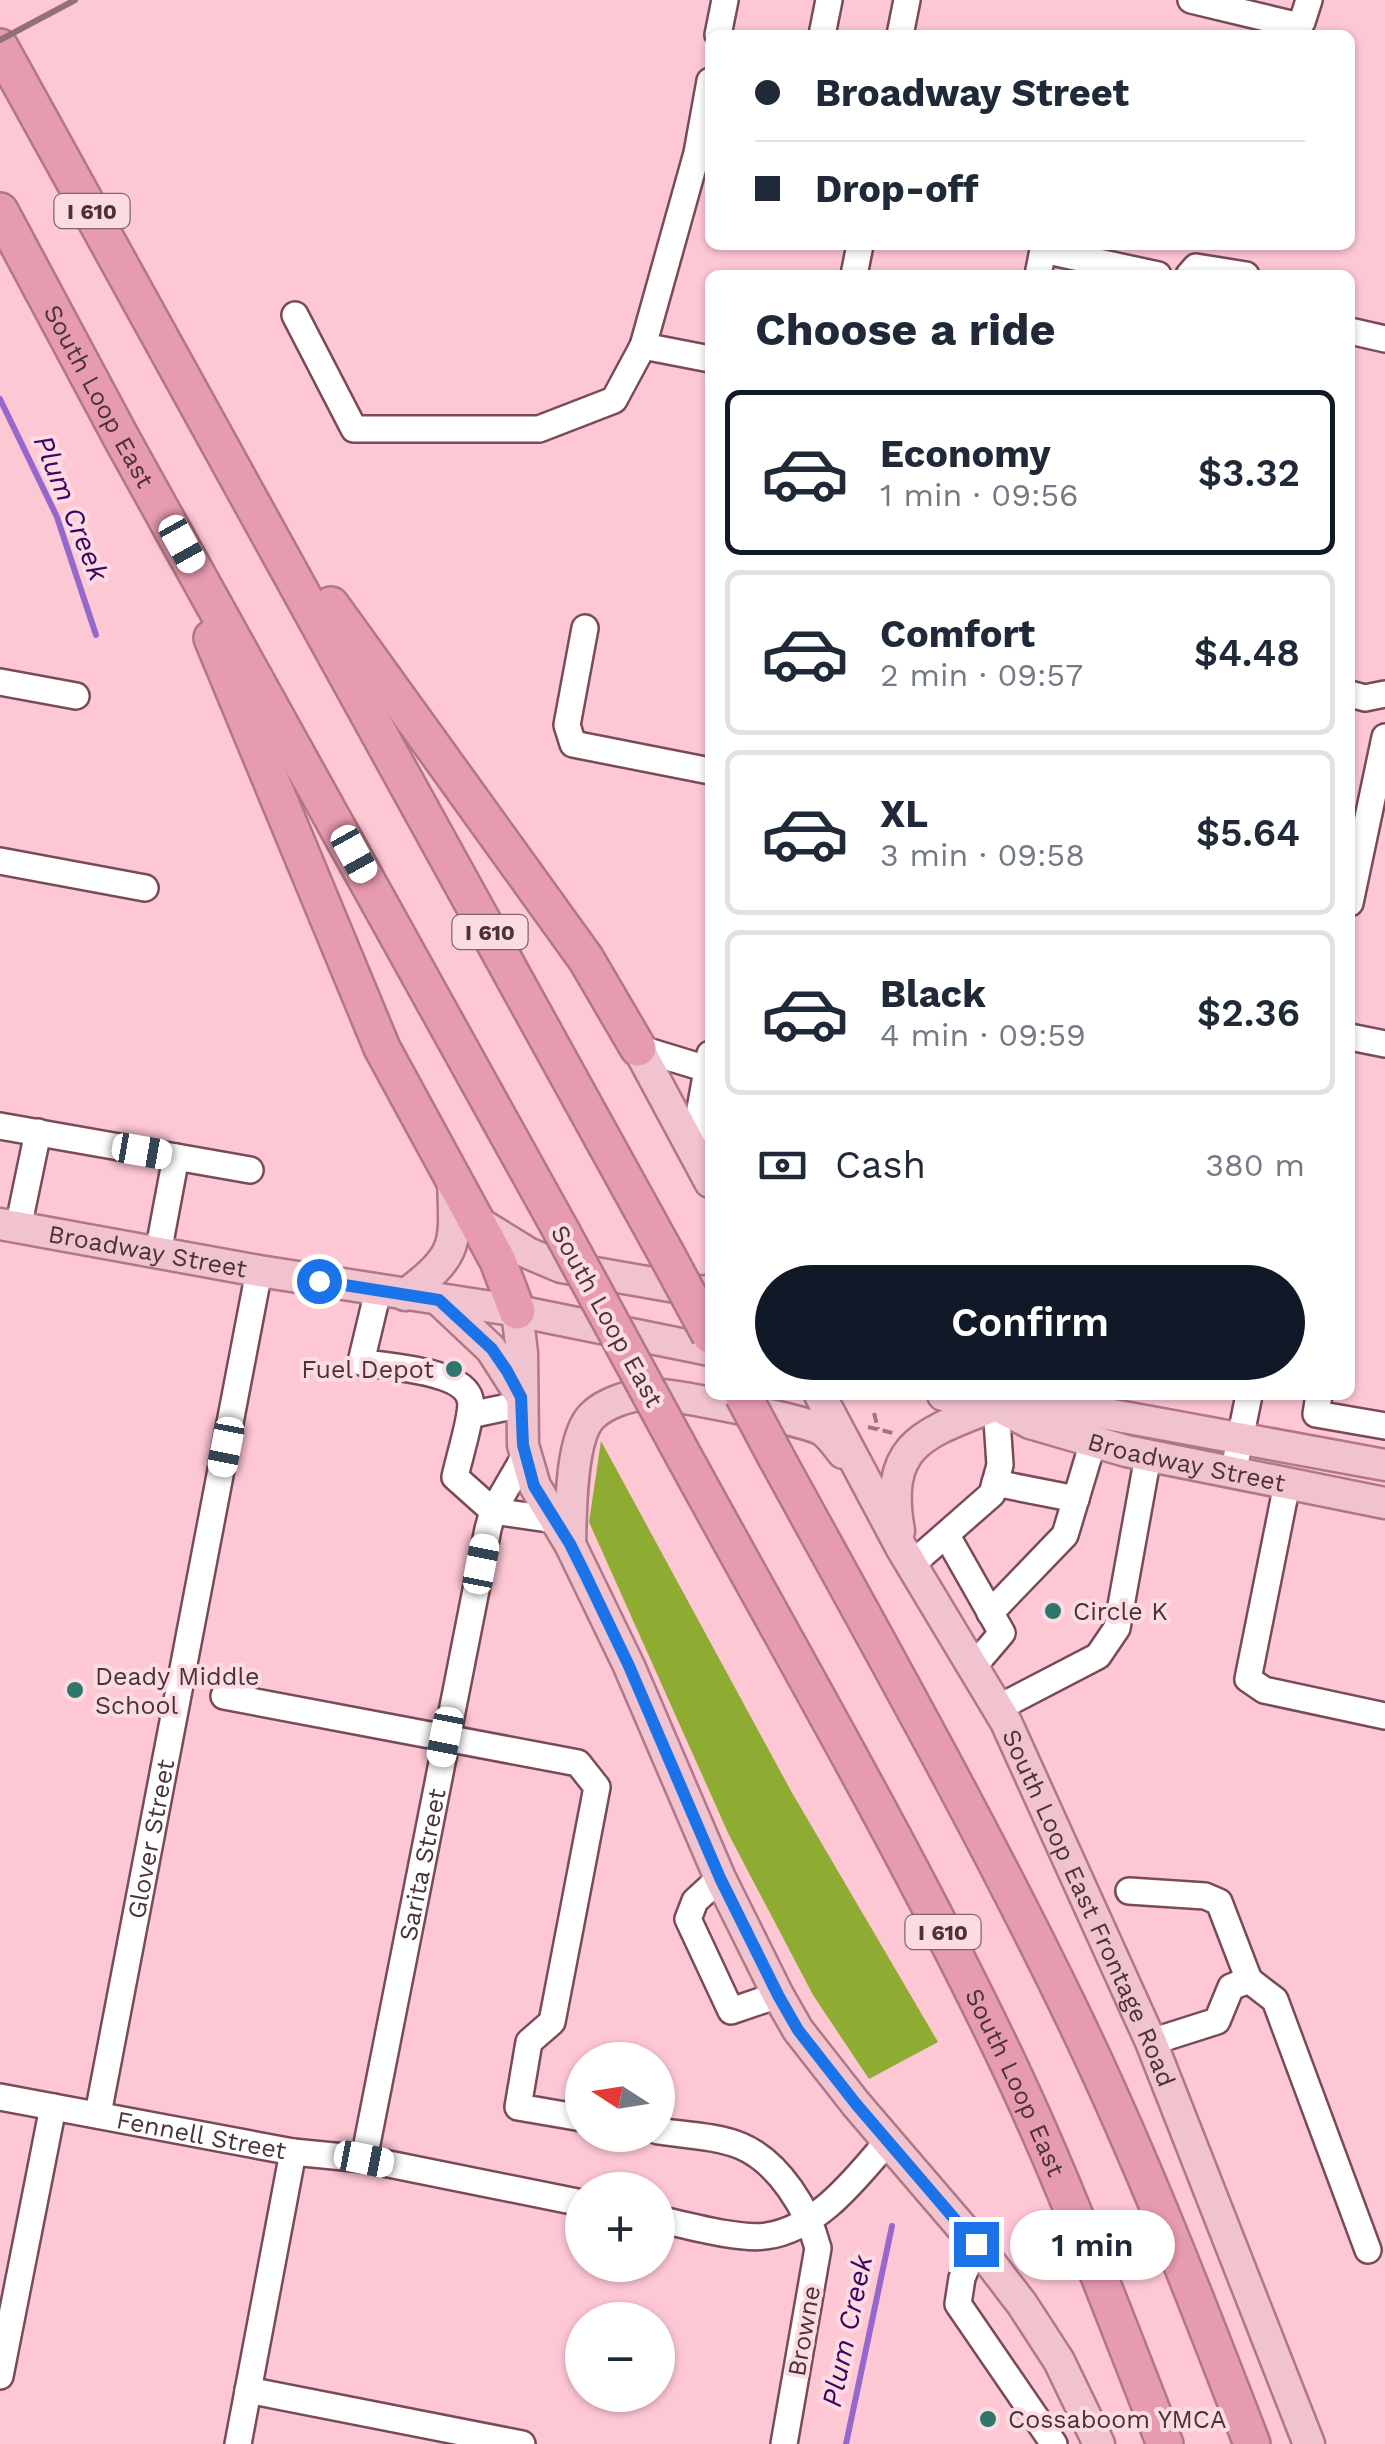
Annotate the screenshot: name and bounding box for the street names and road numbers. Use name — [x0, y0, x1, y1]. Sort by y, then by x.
road number: I 610 — [54, 194, 130, 228]
street label: South Loop East — [38, 300, 161, 493]
road number: I 610 — [452, 915, 528, 949]
street label: Broadway Street — [46, 1219, 250, 1283]
street label: South Loop East — [545, 1220, 669, 1412]
street label: Broadway Street — [1084, 1426, 1288, 1497]
street label: South Loop East Frontage Road — [995, 1725, 1181, 2091]
street label: Glover Street — [121, 1756, 180, 1921]
street label: Sarita Street — [393, 1785, 451, 1943]
road number: I 610 — [906, 1915, 980, 1949]
street label: South Loop East — [958, 1985, 1072, 2183]
street label: Fennell Street — [114, 2105, 289, 2165]
street label: Browne — [782, 2283, 826, 2379]

